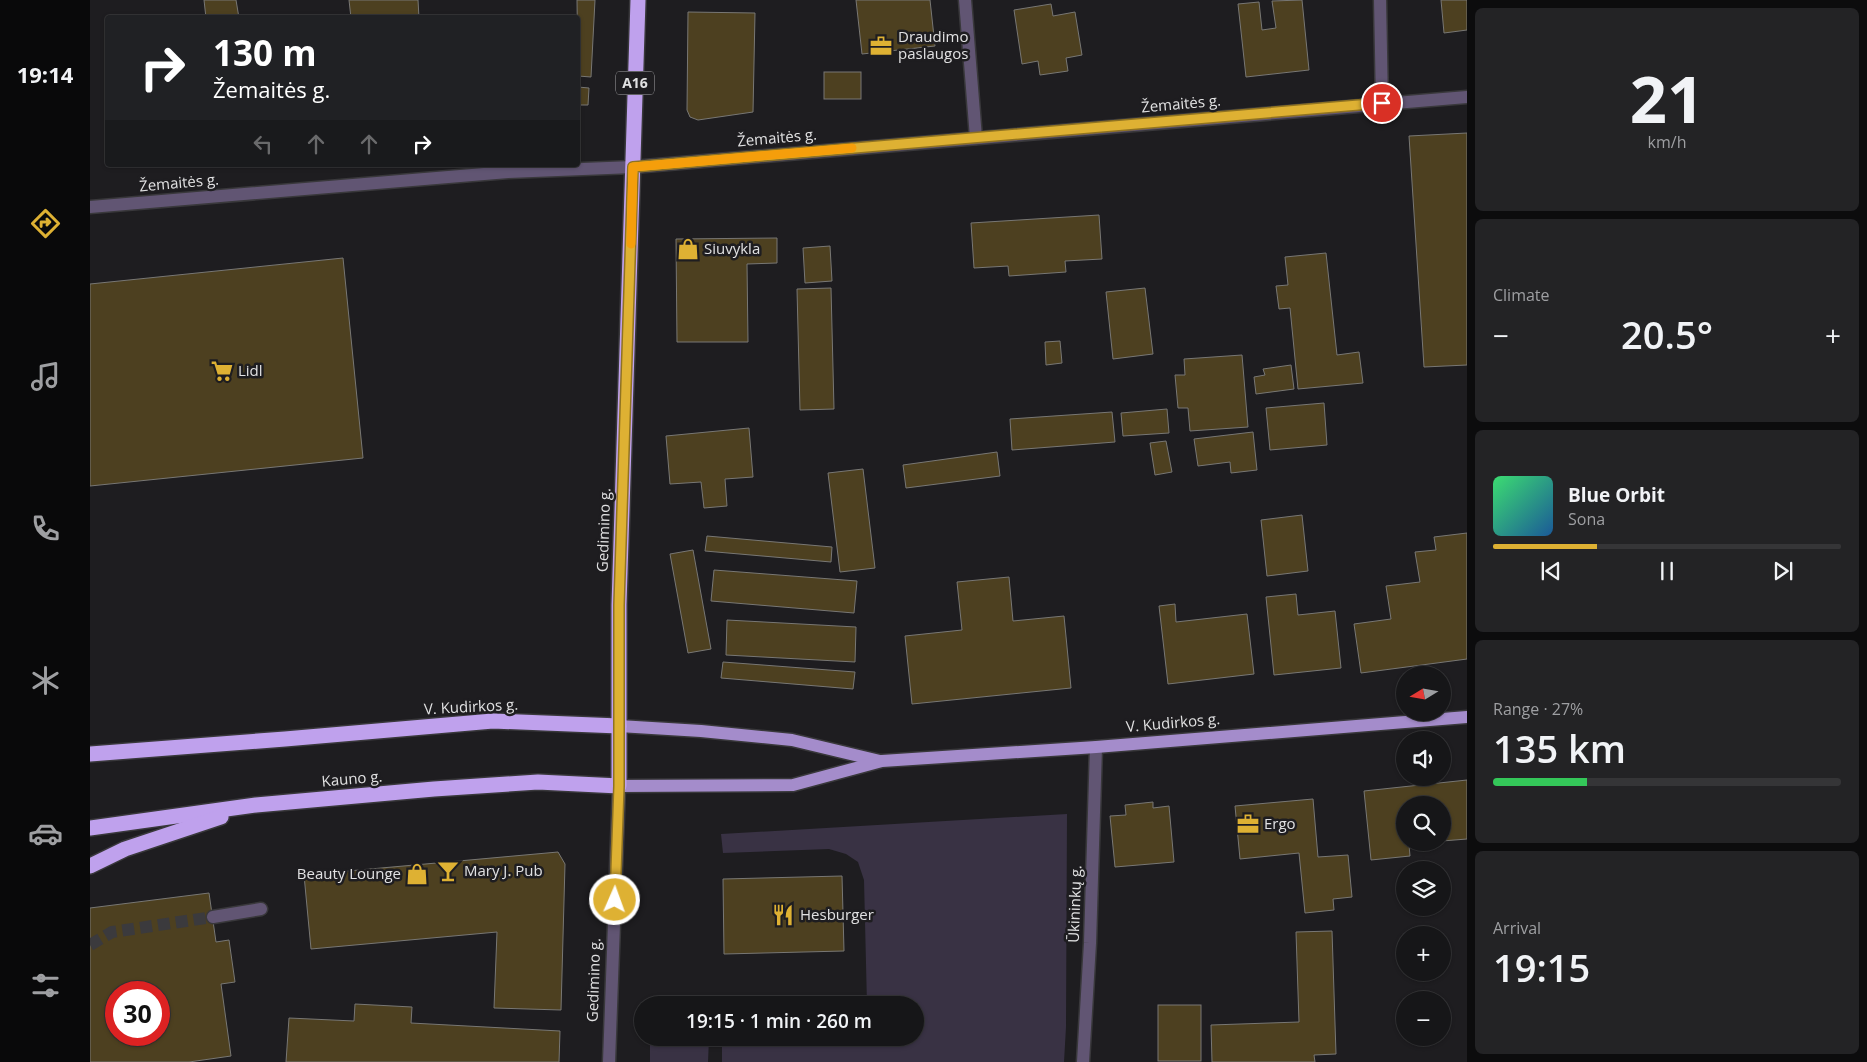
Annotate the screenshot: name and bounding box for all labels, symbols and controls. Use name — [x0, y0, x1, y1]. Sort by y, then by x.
place label: Draudimo paslaugos — [898, 26, 968, 63]
text: 130 m — [213, 29, 317, 76]
office icon: Draudimo paslaugos — [868, 33, 894, 59]
icon: right — [130, 35, 195, 100]
text: 21 — [1630, 54, 1704, 142]
text: 19:14 — [17, 59, 73, 89]
road number: A16 — [616, 72, 654, 95]
text: Žemaitės g. — [213, 74, 330, 104]
pin — [1361, 82, 1403, 124]
icon: arrive — [1368, 89, 1396, 117]
street label: Žemaitės g. — [1140, 90, 1222, 116]
street label: Žemaitės g. — [736, 124, 818, 150]
icon: left — [249, 130, 277, 158]
icon: ahead — [302, 130, 330, 158]
icon: ahead — [355, 130, 383, 158]
icon: right — [408, 130, 436, 158]
text: km/h — [1648, 131, 1686, 153]
street label: Žemaitės g. — [138, 169, 220, 195]
icon: directions — [28, 206, 63, 241]
shop icon: Siuvykla — [675, 236, 701, 262]
place label: Siuvykla — [704, 238, 760, 258]
text: Climate — [1493, 284, 1550, 306]
text: 20.5° — [1621, 308, 1713, 360]
text: − — [1493, 316, 1509, 354]
text: + — [1825, 316, 1841, 354]
supermarket icon: Lidl — [209, 358, 235, 384]
icon: music — [28, 359, 63, 394]
place label: Lidl — [238, 360, 263, 380]
text: Blue Orbit — [1568, 482, 1665, 508]
street label: Gedimino g. — [592, 488, 614, 572]
text: Sona — [1568, 508, 1605, 530]
icon: phone — [28, 511, 63, 546]
icon: previous — [1537, 557, 1565, 585]
icon: pause — [1653, 557, 1681, 585]
icon: next — [1769, 557, 1797, 585]
icon: climate — [28, 663, 63, 698]
north arrow — [1396, 666, 1451, 721]
map controls — [1396, 666, 1451, 1046]
street label: V. Kudirkos g. — [423, 694, 519, 718]
text: Range · 27% — [1493, 698, 1583, 720]
street label: V. Kudirkos g. — [1125, 708, 1221, 736]
text: 135 km — [1493, 722, 1626, 774]
button: sound — [1396, 731, 1451, 786]
street label: Kauno g. — [321, 765, 383, 791]
button: search — [1396, 796, 1451, 851]
office icon: Ergo — [1235, 811, 1261, 837]
place label: Ergo — [1264, 813, 1296, 833]
icon: car — [28, 816, 63, 851]
bar icon: Mary J. Pub — [435, 858, 461, 884]
place label: Mary J. Pub — [464, 860, 543, 880]
shop icon: Beauty Lounge — [404, 861, 430, 887]
button: layers — [1396, 861, 1451, 916]
place label: Beauty Lounge — [297, 863, 401, 883]
street label: Ūkininkų g. — [1063, 865, 1085, 943]
position arrow — [588, 873, 640, 925]
restaurant icon: Hesburger — [770, 902, 796, 928]
place label: Hesburger — [800, 904, 874, 924]
text: Arrival — [1493, 917, 1541, 939]
button: + — [1396, 926, 1451, 981]
street label: Gedimino g. — [582, 938, 604, 1022]
text: 19:15 — [1493, 941, 1590, 993]
icon: filters — [28, 968, 63, 1003]
speed limit sign: 30 — [105, 981, 170, 1046]
button: − — [1396, 991, 1451, 1046]
text: 19:15 · 1 min · 260 m — [686, 1008, 872, 1034]

